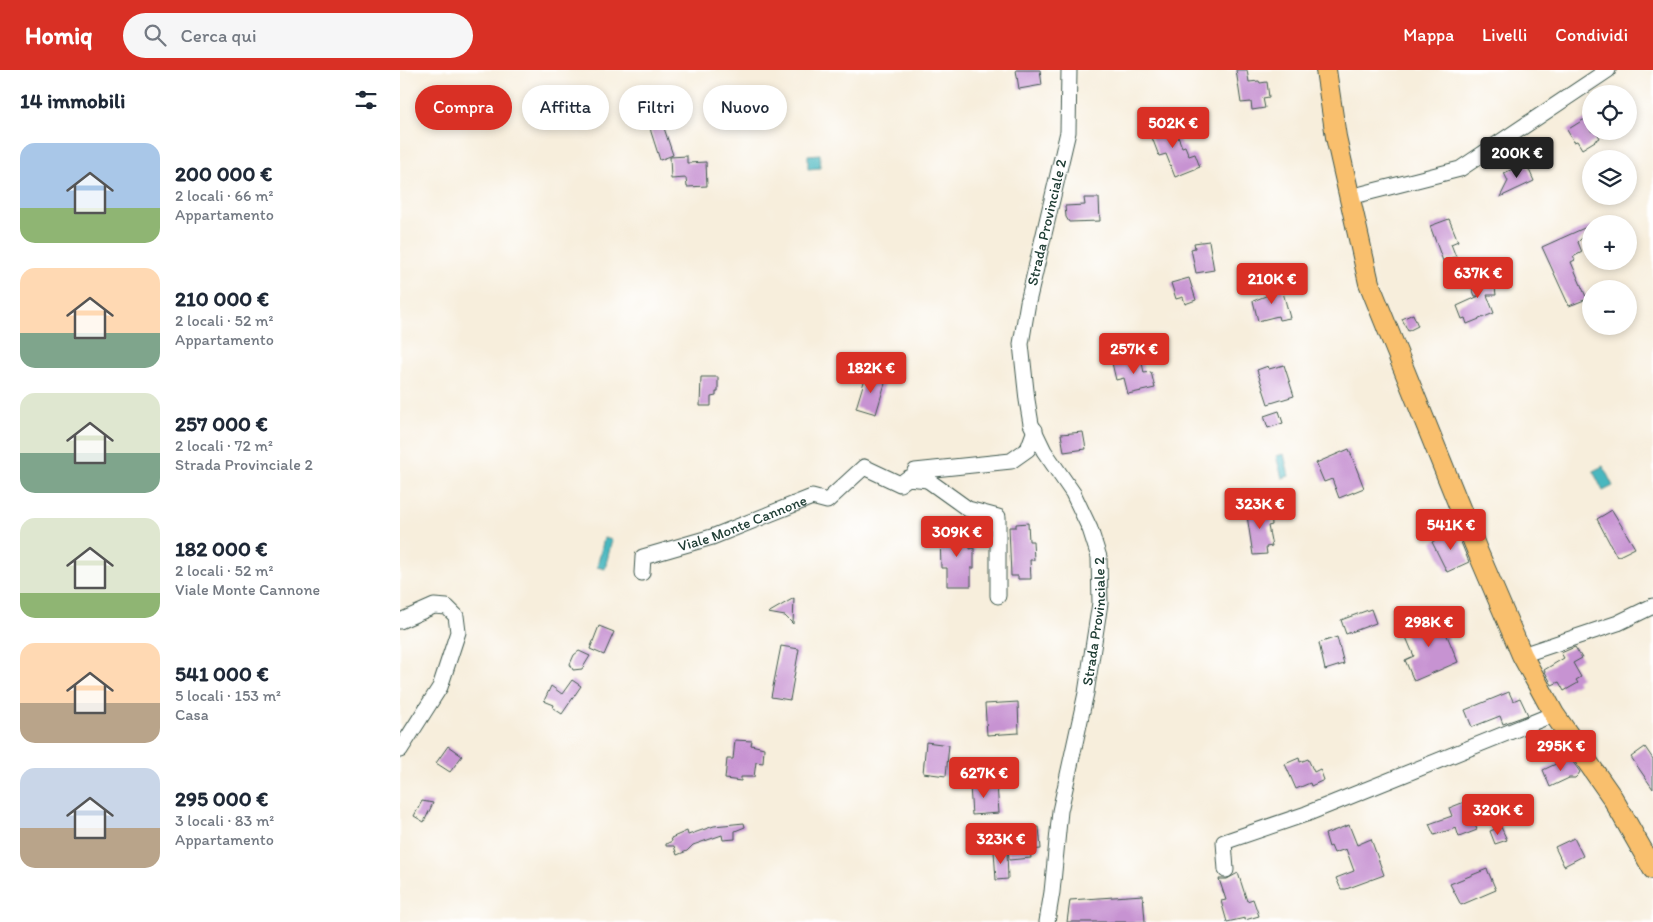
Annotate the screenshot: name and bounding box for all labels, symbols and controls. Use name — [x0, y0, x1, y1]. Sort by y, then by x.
search box — [123, 13, 473, 58]
text: Homiq — [25, 21, 93, 50]
icon: search — [141, 21, 169, 49]
text: Cerca qui — [181, 24, 257, 47]
text: Mappa — [1403, 24, 1454, 46]
text: Livelli — [1482, 24, 1527, 46]
text: Condividi — [1555, 24, 1628, 46]
chip: Compra — [415, 85, 512, 130]
chip: Affitta — [522, 85, 609, 130]
chip: Filtri — [619, 85, 693, 130]
chip: Nuovo — [703, 85, 787, 130]
map controls — [1582, 85, 1637, 335]
button: locate — [1582, 85, 1637, 140]
icon: filters — [352, 86, 380, 114]
text: 14 immobili — [20, 88, 125, 113]
pin: 502K € — [1132, 106, 1214, 149]
text: 502K € — [1148, 113, 1198, 132]
pin: 200K € — [1476, 136, 1558, 179]
text: 200K € — [1491, 143, 1543, 162]
button: layers — [1582, 150, 1637, 205]
street label: Strada Provinciale 2 — [1023, 157, 1070, 287]
text: 200 000 € — [175, 161, 272, 186]
icon: home — [60, 163, 120, 223]
text: 2 locali · 66 m² — [175, 186, 274, 205]
text: Appartamento — [175, 205, 274, 224]
button: + — [1582, 215, 1637, 270]
pin: 637K € — [1437, 256, 1519, 299]
pin: 210K € — [1231, 262, 1313, 305]
text: 637K € — [1454, 263, 1502, 282]
text: 210K € — [1248, 269, 1296, 288]
button: − — [1582, 280, 1637, 335]
text: 210 000 € — [175, 286, 269, 311]
icon: home — [60, 288, 120, 348]
text: 2 locali · 52 m² — [175, 311, 273, 330]
text: Appartamento — [175, 330, 274, 349]
pin: 257K € — [1093, 332, 1175, 375]
text: 257K € — [1110, 339, 1158, 358]
pin: 182K € — [830, 352, 912, 394]
text: 182K € — [847, 358, 895, 377]
text: 257 000 € — [175, 411, 268, 436]
icon: home — [60, 413, 120, 473]
text: 2 locali · 72 m² — [175, 436, 273, 455]
text: Strada Provinciale 2 — [175, 455, 313, 474]
pin: 323K € — [1219, 488, 1301, 530]
street label: Viale Monte Cannone — [676, 491, 809, 555]
text: 323K € — [1236, 494, 1284, 513]
pin: 541K € — [1410, 508, 1492, 551]
text: 541K € — [1427, 515, 1475, 534]
pin: 309K € — [916, 516, 998, 558]
text: 309K € — [932, 522, 982, 541]
text: 182 000 € — [175, 536, 268, 561]
icon: home — [60, 538, 120, 598]
street label: Strada Provinciale 2 — [1078, 557, 1109, 687]
text: 2 locali · 52 m² — [175, 561, 273, 580]
text: Viale Monte Cannone — [175, 580, 320, 599]
pin: 298K € — [1388, 606, 1470, 648]
text: 298K € — [1405, 612, 1453, 631]
text: 541 000 € — [175, 661, 269, 686]
icon: home — [60, 663, 120, 723]
text: 5 locali · 153 m² — [175, 686, 281, 705]
text: Casa — [175, 705, 209, 724]
pin: 295K € — [1520, 730, 1602, 772]
text: 295K € — [1537, 736, 1585, 755]
pin: 627K € — [943, 756, 1025, 799]
text: 627K € — [960, 763, 1008, 782]
text: 295 000 € — [175, 786, 268, 811]
icon: home — [60, 788, 120, 848]
pin: 320K € — [1457, 794, 1539, 836]
text: 320K € — [1473, 800, 1523, 819]
text: 3 locali · 83 m² — [175, 811, 274, 830]
pin: 323K € — [960, 822, 1042, 865]
text: 323K € — [977, 829, 1025, 848]
text: Appartamento — [175, 830, 274, 849]

